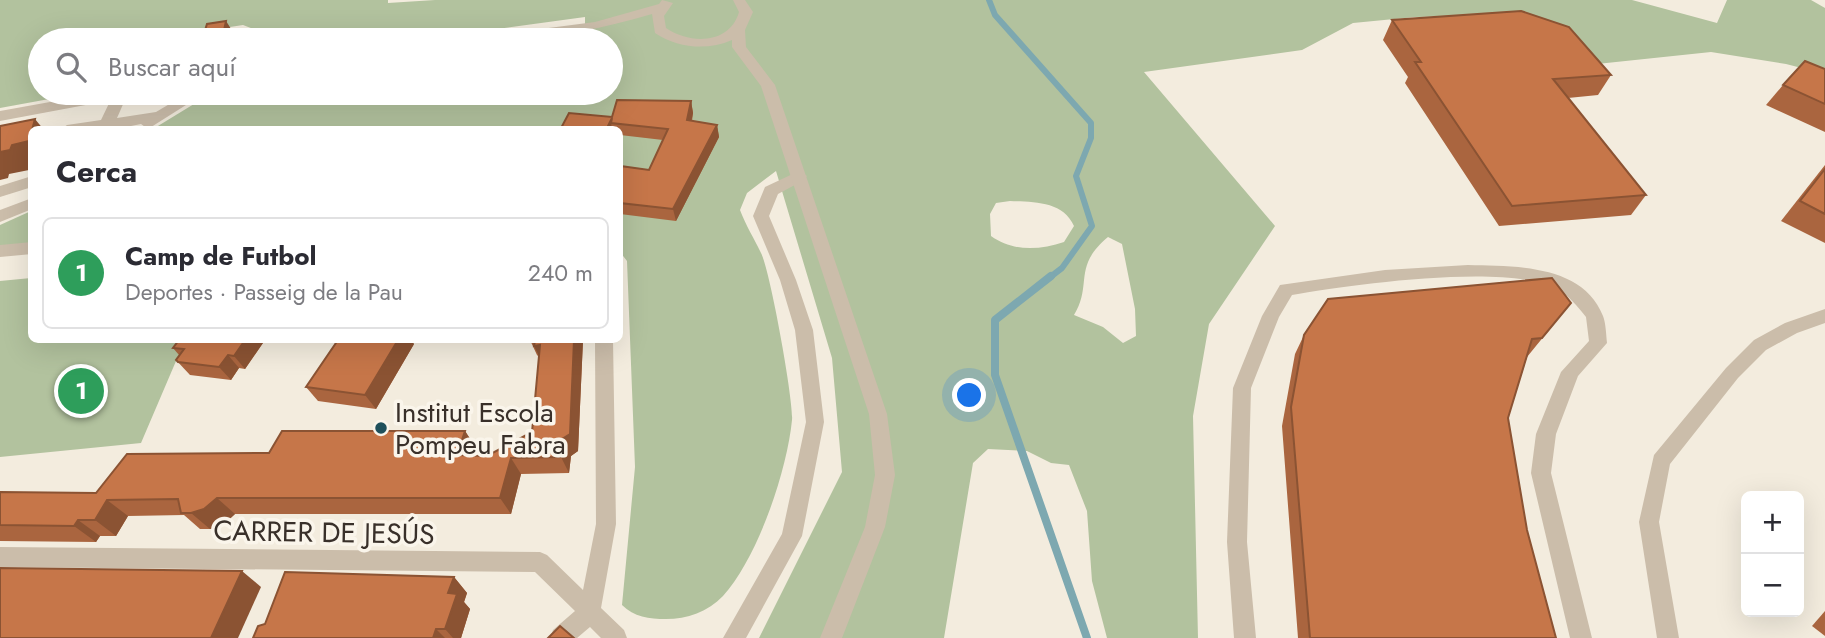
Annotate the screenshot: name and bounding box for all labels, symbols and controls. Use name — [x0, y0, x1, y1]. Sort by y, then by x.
search box — [28, 28, 623, 105]
icon: search — [52, 48, 90, 86]
text: Buscar aquí — [108, 48, 236, 86]
text: Cerca — [56, 150, 137, 193]
text: Camp de Futbol — [125, 237, 317, 275]
text: 1 — [75, 256, 87, 290]
text: 240 m — [528, 256, 593, 290]
text: Deportes · Passeig de la Pau — [125, 275, 403, 309]
pin: 1 — [58, 365, 104, 417]
your location — [952, 378, 986, 412]
place label: Institut Escola Pompeu Fabra — [395, 392, 566, 465]
marker: Institut Escola Pompeu Fabra — [373, 420, 389, 436]
map controls — [1741, 491, 1804, 617]
button: + — [1741, 491, 1804, 554]
street label: CARRER DE JESÚS — [213, 510, 435, 555]
button: − — [1741, 554, 1804, 617]

